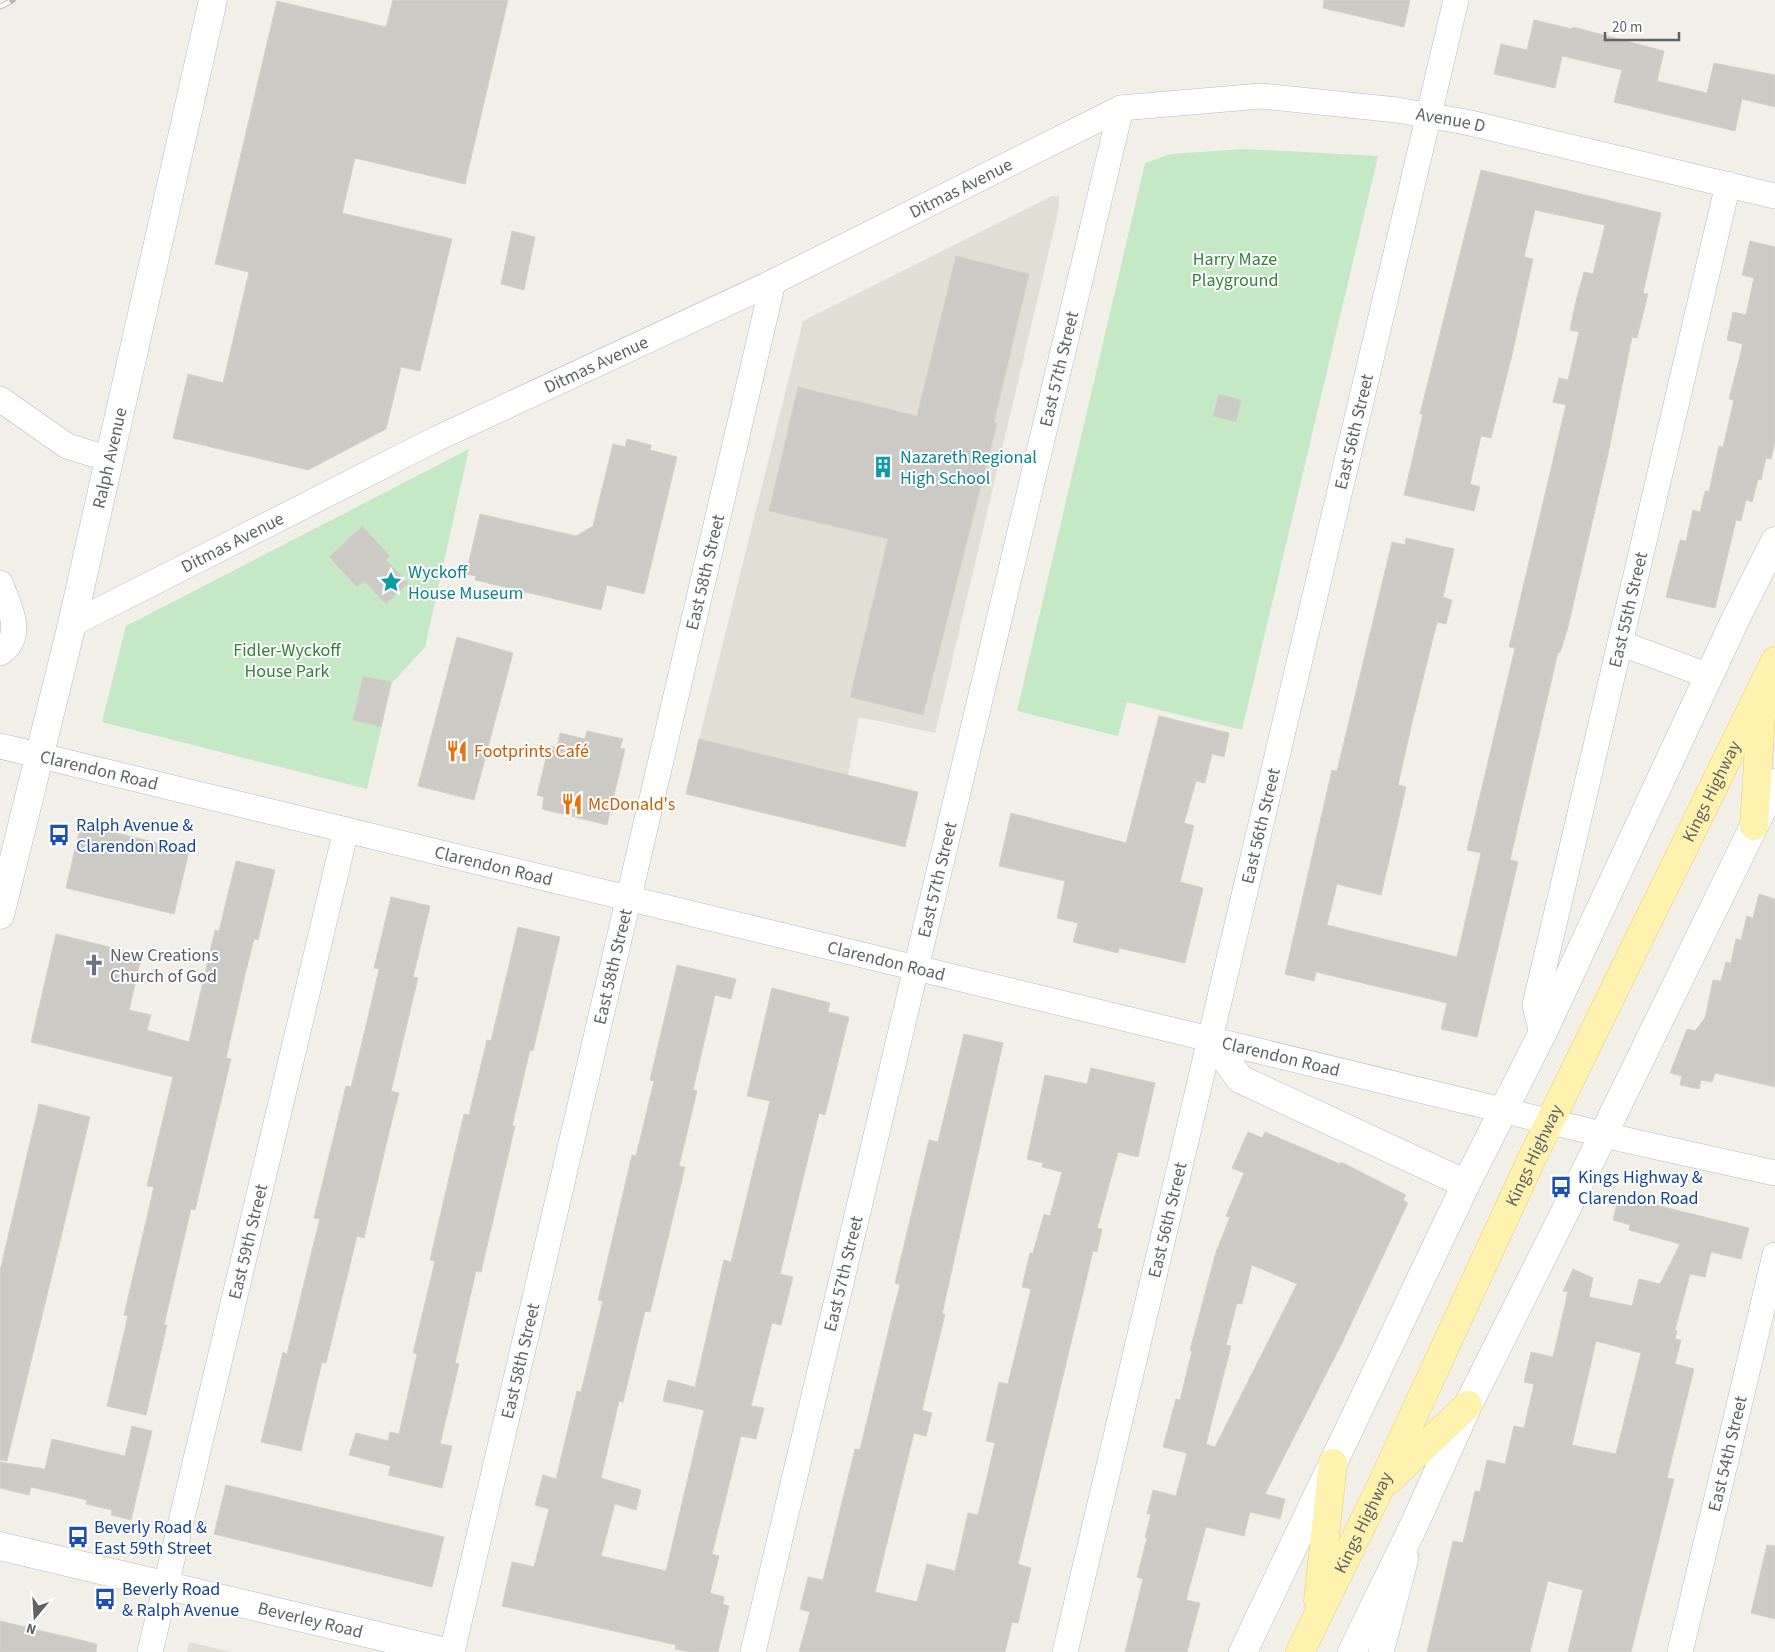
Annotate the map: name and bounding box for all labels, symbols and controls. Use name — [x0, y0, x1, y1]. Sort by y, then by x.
scale bar — [1605, 10, 1679, 42]
text: 20 m — [1612, 17, 1642, 38]
street label: Avenue D — [1414, 102, 1488, 139]
street label: Ditmas Avenue — [905, 152, 1017, 225]
park label: Harry Maze Playground — [1192, 247, 1278, 293]
street label: East 57th Street — [1033, 309, 1085, 429]
street label: Ditmas Avenue — [540, 330, 653, 400]
street label: East 56th Street — [1329, 372, 1380, 492]
street label: Ralph Avenue — [86, 405, 134, 511]
place label: Nazareth Regional High School — [900, 445, 1037, 491]
building icon: Nazareth Regional High School — [870, 454, 896, 480]
street label: Ditmas Avenue — [177, 506, 288, 579]
street label: East 58th Street — [680, 512, 731, 633]
street label: East 55th Street — [1603, 549, 1654, 670]
place label: Wyckoff House Museum — [408, 560, 523, 606]
place icon: Wyckoff House Museum — [378, 569, 404, 595]
park label: Fidler-Wyckoff House Park — [233, 638, 341, 684]
street label: Kings Highway — [1676, 736, 1747, 847]
restaurant icon: Footprints Café — [444, 738, 470, 764]
place label: Footprints Café — [474, 739, 589, 764]
street label: Clarendon Road — [37, 744, 161, 797]
street label: East 56th Street — [1235, 766, 1287, 886]
restaurant icon: McDonald's — [559, 791, 585, 817]
place label: McDonald's — [588, 792, 675, 817]
place label: Ralph Avenue & Clarendon Road — [76, 813, 197, 859]
street label: East 57th Street — [912, 819, 963, 940]
bus stop icon: Ralph Avenue & Clarendon Road — [46, 822, 72, 848]
street label: Clarendon Road — [432, 840, 555, 892]
street label: East 58th Street — [587, 906, 639, 1027]
street label: Clarendon Road — [825, 935, 948, 988]
place label: New Creations Church of God — [110, 943, 219, 989]
church icon: New Creations Church of God — [81, 952, 107, 978]
street label: Clarendon Road — [1219, 1031, 1342, 1083]
street label: Kings Highway — [1499, 1100, 1570, 1211]
street label: East 56th Street — [1142, 1160, 1194, 1280]
place label: Kings Highway & Clarendon Road — [1578, 1165, 1703, 1211]
bus stop icon: Kings Highway & Clarendon Road — [1548, 1174, 1574, 1200]
street label: East 59th Street — [223, 1181, 274, 1302]
street label: East 57th Street — [818, 1213, 870, 1334]
street label: East 58th Street — [495, 1301, 546, 1421]
street label: East 54th Street — [1702, 1393, 1754, 1514]
street label: Kings Highway — [1328, 1467, 1399, 1578]
place label: Beverly Road & East 59th Street — [94, 1515, 212, 1561]
bus stop icon: Beverly Road & East 59th Street — [65, 1524, 91, 1550]
place label: Beverly Road & Ralph Avenue — [122, 1577, 239, 1623]
bus stop icon: Beverly Road & Ralph Avenue — [92, 1586, 118, 1612]
north arrow — [10, 1592, 60, 1642]
street label: Beverley Road — [255, 1596, 365, 1645]
text: N — [24, 1617, 39, 1639]

